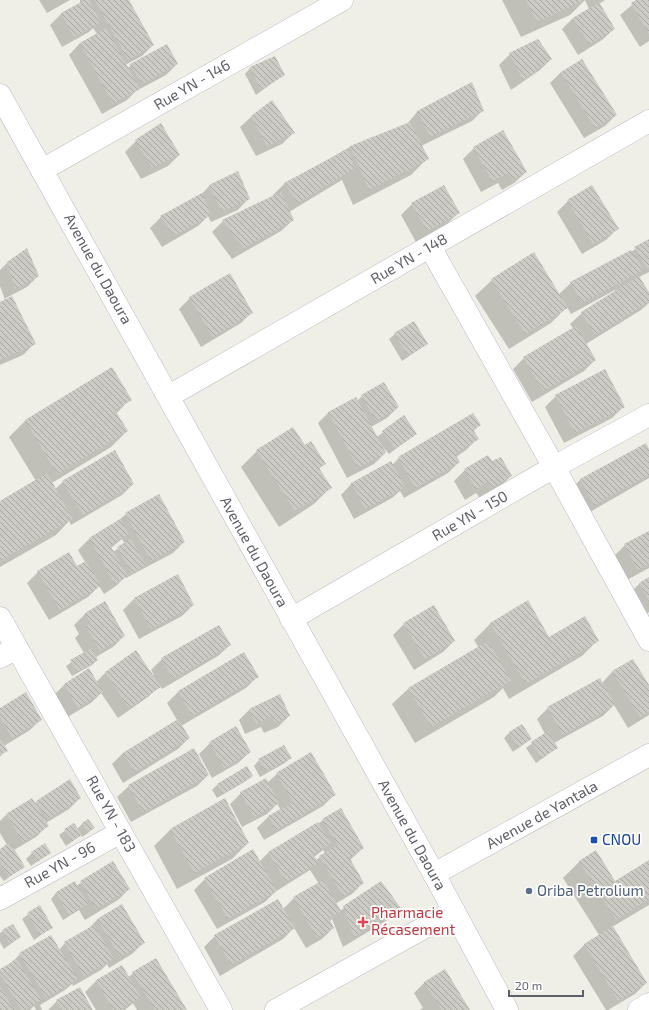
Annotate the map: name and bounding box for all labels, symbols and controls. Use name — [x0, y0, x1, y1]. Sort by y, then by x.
street label: Rue YN - 146 — [150, 55, 233, 113]
street label: Avenue du Daoura — [61, 210, 137, 327]
street label: Rue YN - 148 — [367, 229, 450, 287]
street label: Rue YN - 150 — [428, 486, 511, 544]
street label: Avenue du Daoura — [217, 493, 293, 610]
street label: Rue YN - 183 — [83, 772, 140, 855]
street label: Avenue du Daoura — [375, 776, 451, 893]
street label: Avenue de Yantala — [483, 776, 600, 852]
place label: CNOU — [602, 830, 641, 848]
marker: CNOU — [589, 835, 599, 845]
street label: Rue YN - 96 — [21, 837, 98, 891]
place label: Oriba Petrolium — [537, 881, 644, 899]
marker: Oriba Petrolium — [524, 886, 534, 896]
place label: Pharmacie Récasement — [371, 903, 455, 938]
marker: Pharmacie Récasement — [358, 917, 368, 927]
scale bar — [509, 972, 583, 998]
text: 20 m — [515, 978, 542, 992]

